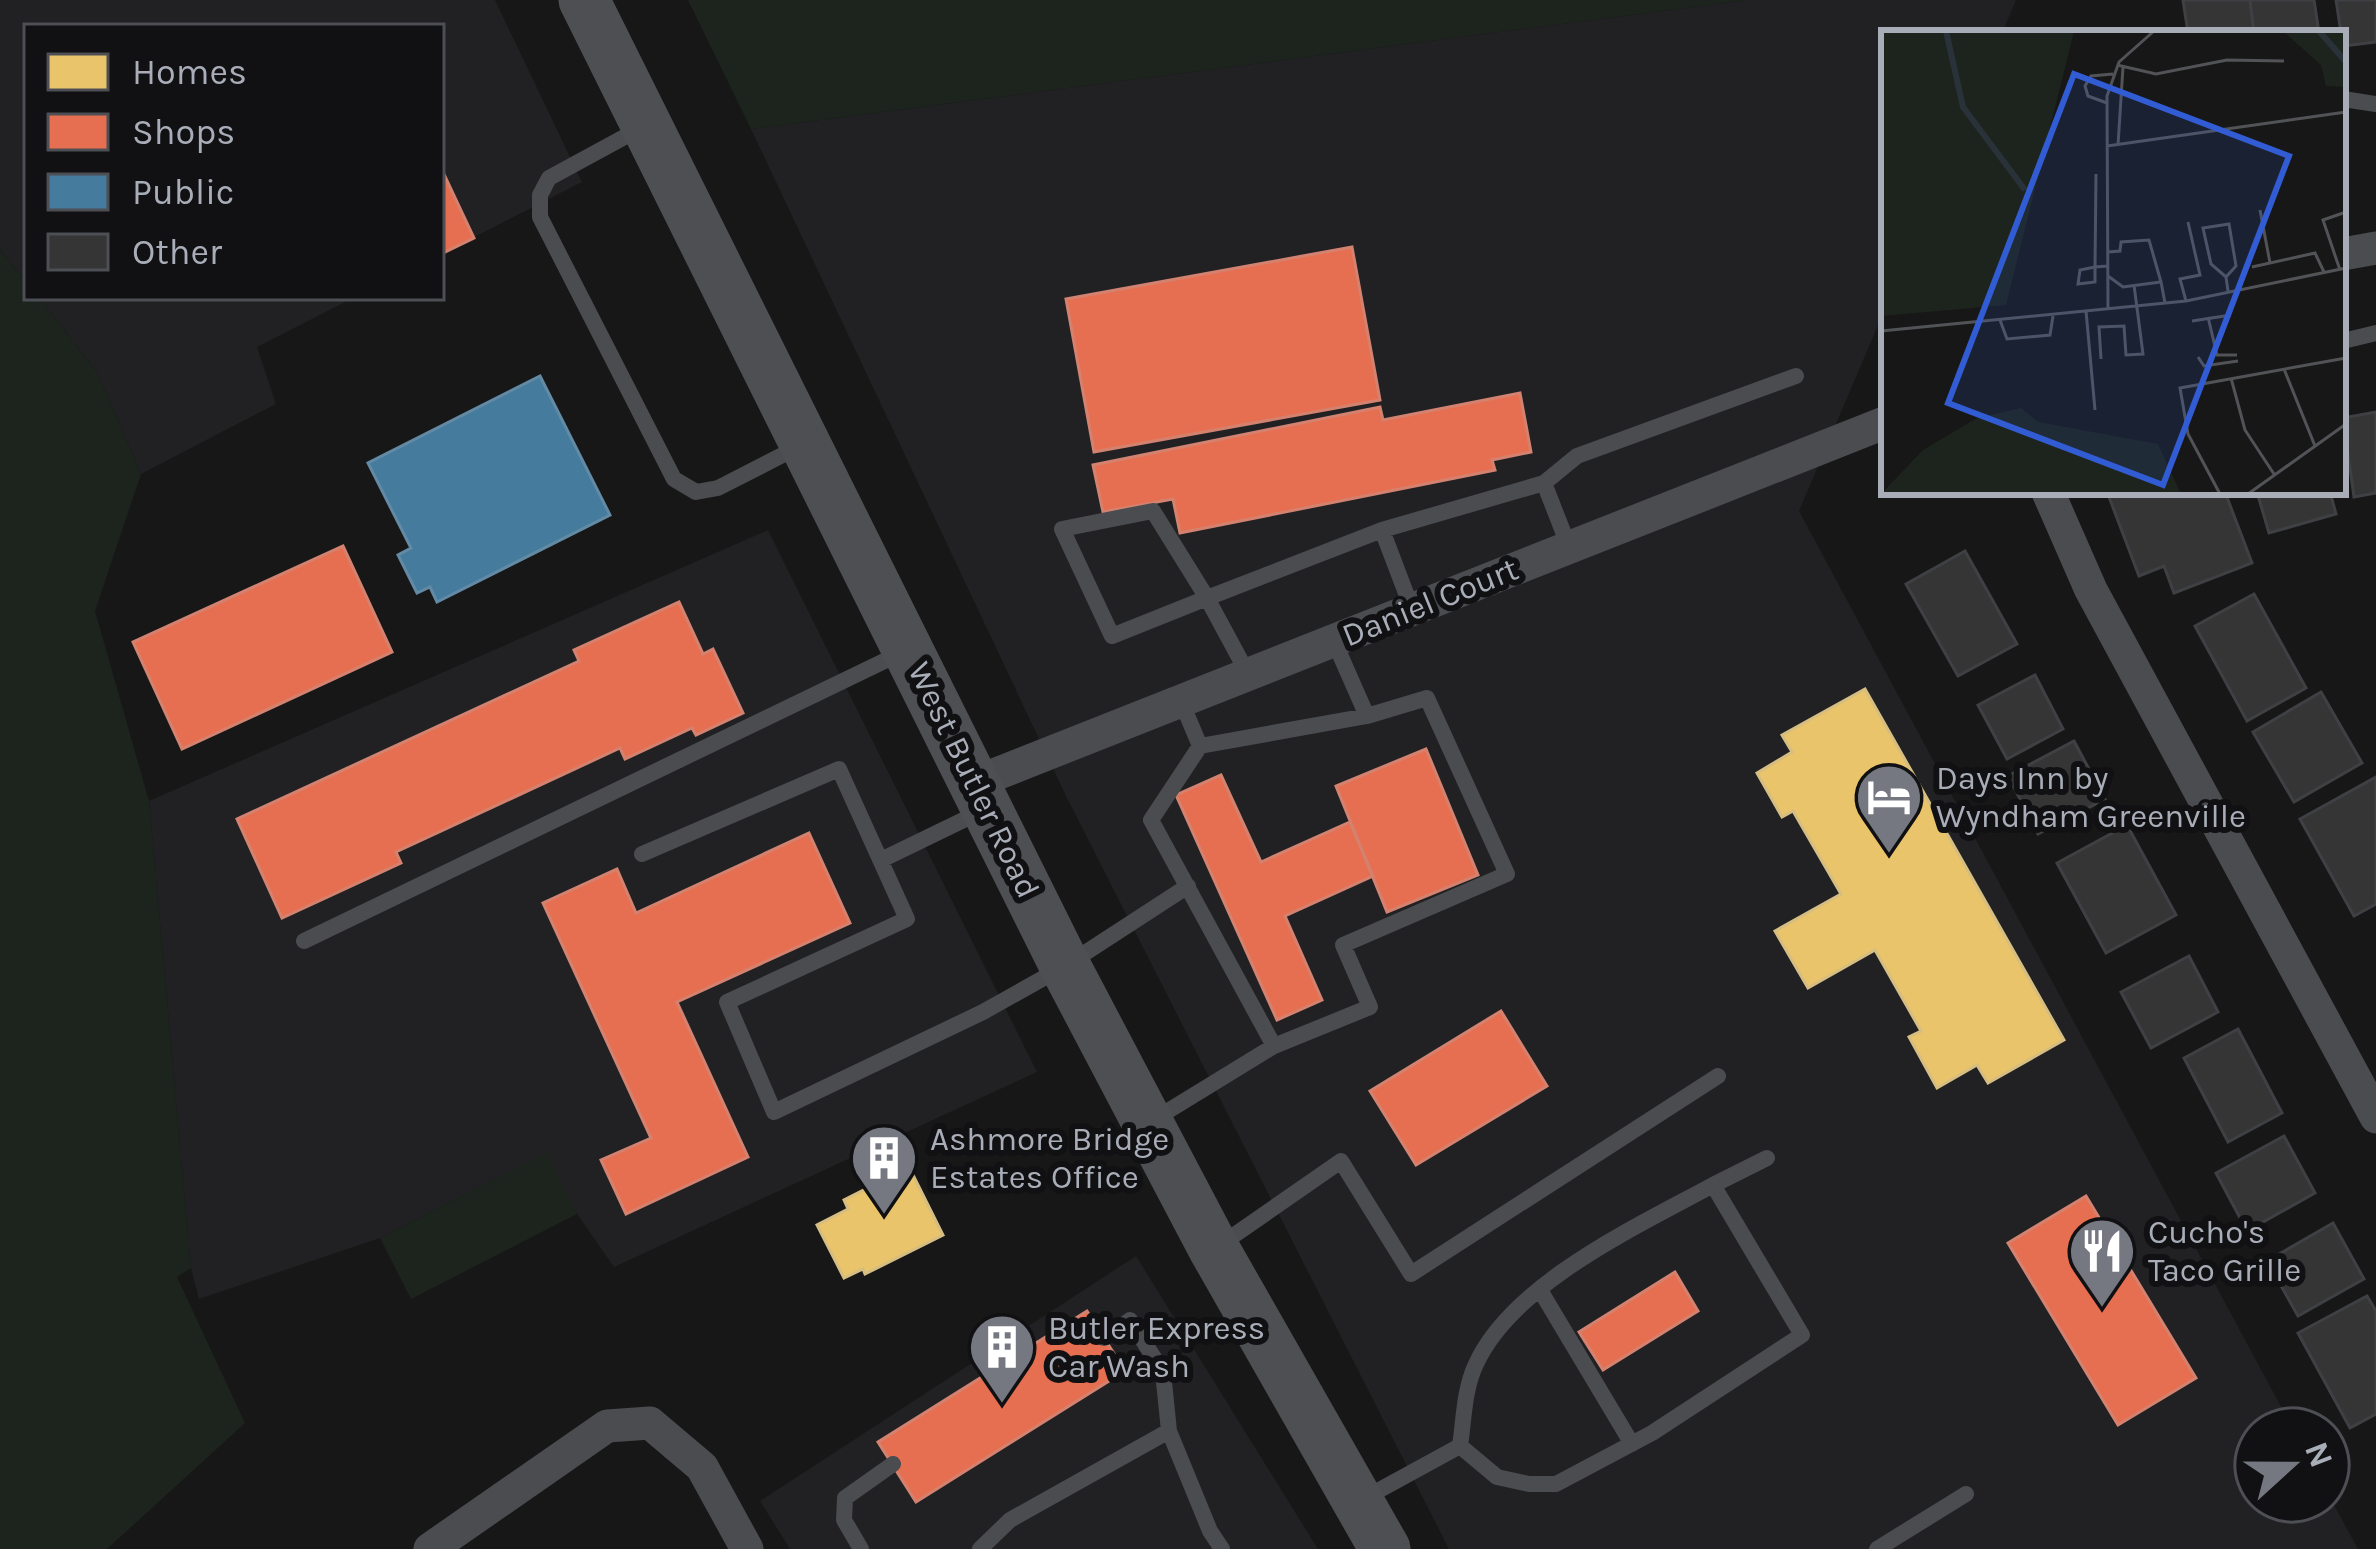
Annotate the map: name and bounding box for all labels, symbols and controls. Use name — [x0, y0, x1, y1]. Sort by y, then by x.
legend — [24, 24, 444, 300]
inset map — [1881, 30, 2346, 495]
text: Homes — [132, 51, 247, 93]
text: Shops — [132, 111, 235, 153]
text: Public — [132, 171, 234, 213]
text: Other — [132, 231, 223, 273]
street label: Daniel Court — [1337, 549, 1523, 655]
street label: West Butler Road — [900, 656, 1048, 904]
place label: Days Inn by Wyndham Greenville — [1936, 759, 2246, 835]
hotel icon: Days Inn by Wyndham Greenville — [1854, 762, 1924, 856]
place label: Ashmore Bridge Estates Office — [930, 1120, 1169, 1196]
building icon: Ashmore Bridge Estates Office — [849, 1123, 919, 1217]
place label: Cucho's Taco Grille — [2148, 1213, 2301, 1289]
restaurant icon: Cucho's Taco Grille — [2067, 1216, 2137, 1310]
place label: Butler Express Car Wash — [1048, 1309, 1265, 1385]
building icon: Butler Express Car Wash — [967, 1312, 1037, 1406]
north arrow — [2232, 1405, 2352, 1525]
text: N — [2297, 1437, 2341, 1472]

